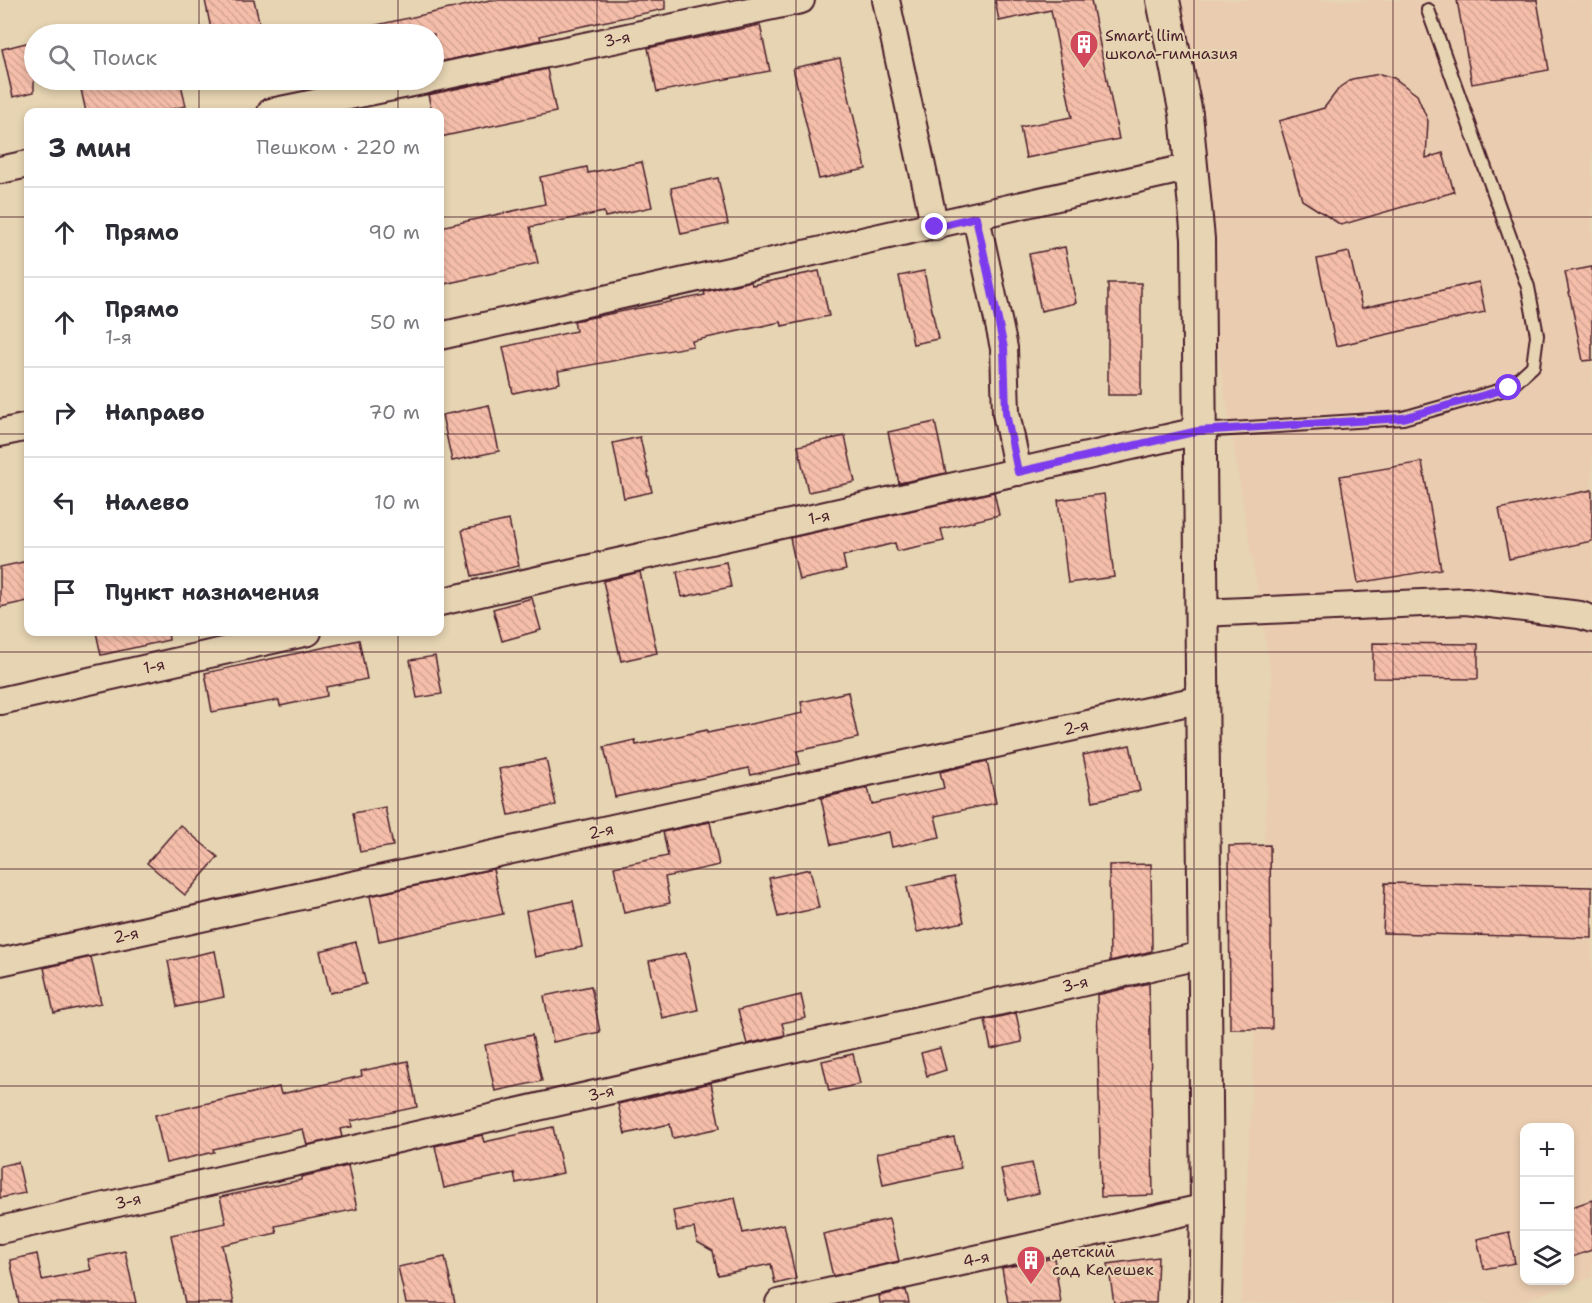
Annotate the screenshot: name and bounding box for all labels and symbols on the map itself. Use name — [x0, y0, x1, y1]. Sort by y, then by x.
place label: Smart llim школа-гимназия — [1105, 25, 1238, 64]
street label: 3-я — [602, 26, 632, 52]
building icon: Smart llim школа-гимназия — [1068, 28, 1100, 70]
route end — [921, 213, 947, 239]
route start — [1495, 374, 1521, 400]
street label: 1-я — [806, 504, 832, 530]
street label: 1-я — [141, 653, 167, 679]
street label: 2-я — [1061, 714, 1091, 740]
street label: 2-я — [586, 818, 616, 844]
street label: 2-я — [111, 922, 141, 948]
street label: 3-я — [1060, 971, 1090, 997]
street label: 3-я — [586, 1080, 616, 1106]
street label: 3-я — [113, 1188, 143, 1214]
place label: детский сад Келешек — [1052, 1241, 1154, 1280]
building icon: детский сад Келешек — [1015, 1244, 1047, 1286]
street label: 4-я — [961, 1246, 991, 1272]

